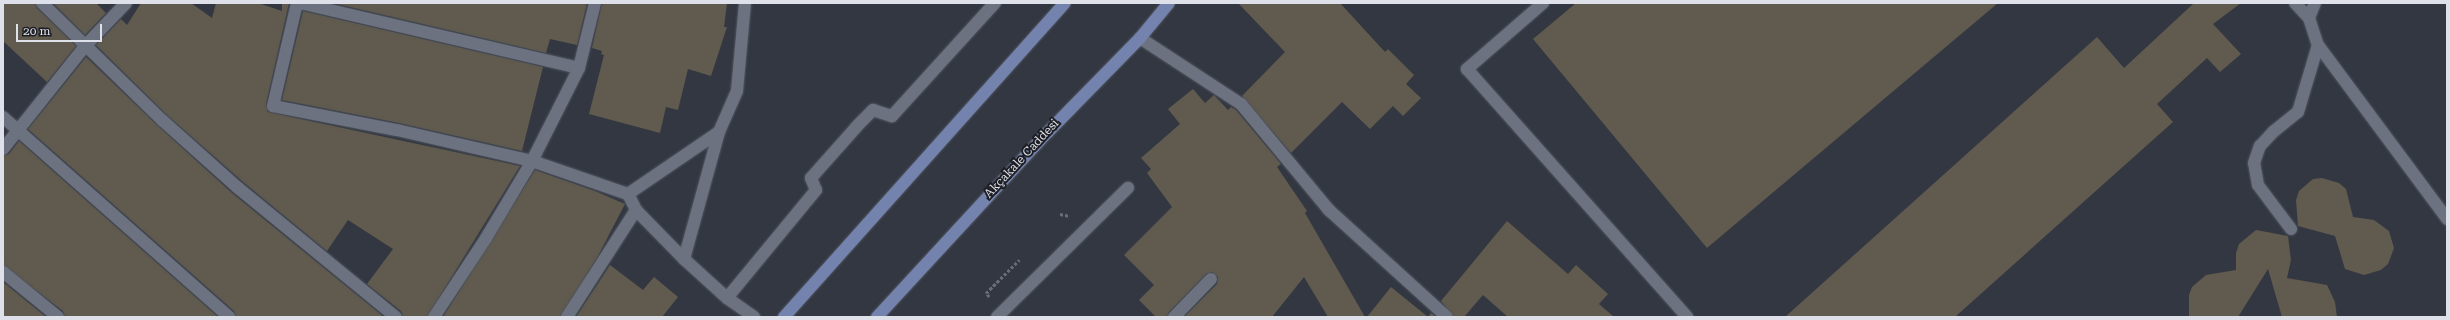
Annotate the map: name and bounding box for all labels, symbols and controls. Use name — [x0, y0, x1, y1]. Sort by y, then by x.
scale bar — [18, 16, 104, 42]
text: 20 m — [23, 24, 50, 38]
street label: Akçakale Caddesi — [982, 117, 1062, 201]

